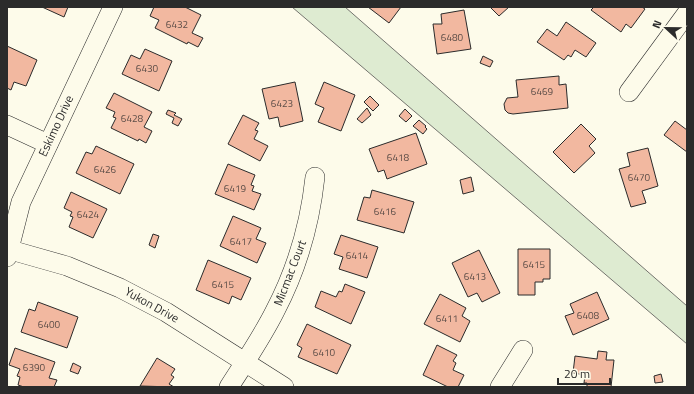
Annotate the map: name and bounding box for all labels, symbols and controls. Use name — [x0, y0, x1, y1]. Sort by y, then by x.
north arrow — [646, 8, 686, 48]
house number: 6432 — [166, 17, 188, 32]
text: N — [648, 18, 666, 31]
house number: 6480 — [441, 30, 464, 45]
house number: 6430 — [136, 61, 159, 76]
house number: 6469 — [531, 84, 554, 99]
street label: Eskimo Drive — [33, 92, 78, 160]
house number: 6423 — [271, 96, 293, 111]
house number: 6428 — [121, 111, 144, 126]
house number: 6418 — [387, 150, 410, 165]
house number: 6426 — [94, 162, 117, 177]
house number: 6470 — [628, 170, 651, 185]
house number: 6419 — [224, 181, 247, 196]
house number: 6416 — [374, 204, 397, 219]
house number: 6424 — [77, 207, 100, 222]
house number: 6417 — [230, 234, 252, 249]
street label: Micmac Court — [268, 236, 311, 309]
house number: 6414 — [346, 248, 369, 263]
house number: 6415 — [523, 257, 546, 272]
house number: 6413 — [464, 269, 486, 284]
house number: 6415 — [212, 277, 235, 292]
street label: Yukon Drive — [122, 282, 183, 327]
house number: 6408 — [577, 308, 600, 323]
house number: 6411 — [436, 311, 458, 326]
house number: 6400 — [38, 317, 61, 332]
house number: 6410 — [313, 345, 336, 360]
house number: 6390 — [23, 360, 46, 375]
scale bar — [558, 360, 610, 386]
text: 20 m — [564, 364, 590, 383]

